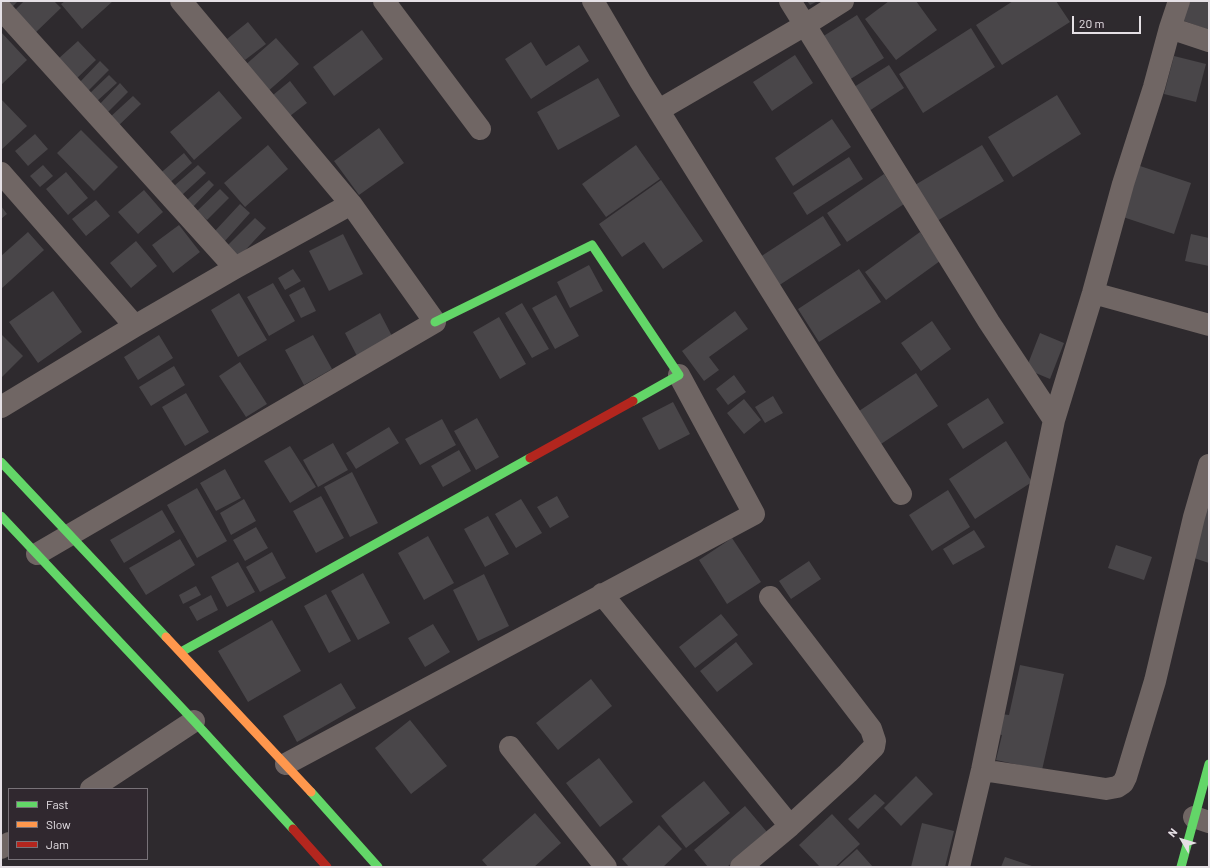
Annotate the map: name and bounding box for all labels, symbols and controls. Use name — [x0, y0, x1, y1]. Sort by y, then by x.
scale bar — [1074, 8, 1143, 34]
text: 20 m — [1079, 16, 1105, 30]
legend — [8, 788, 148, 860]
text: Fast — [46, 797, 69, 811]
text: Slow — [46, 817, 71, 831]
north arrow — [1162, 820, 1202, 860]
text: N — [1165, 825, 1180, 839]
text: Jam — [46, 837, 69, 851]

